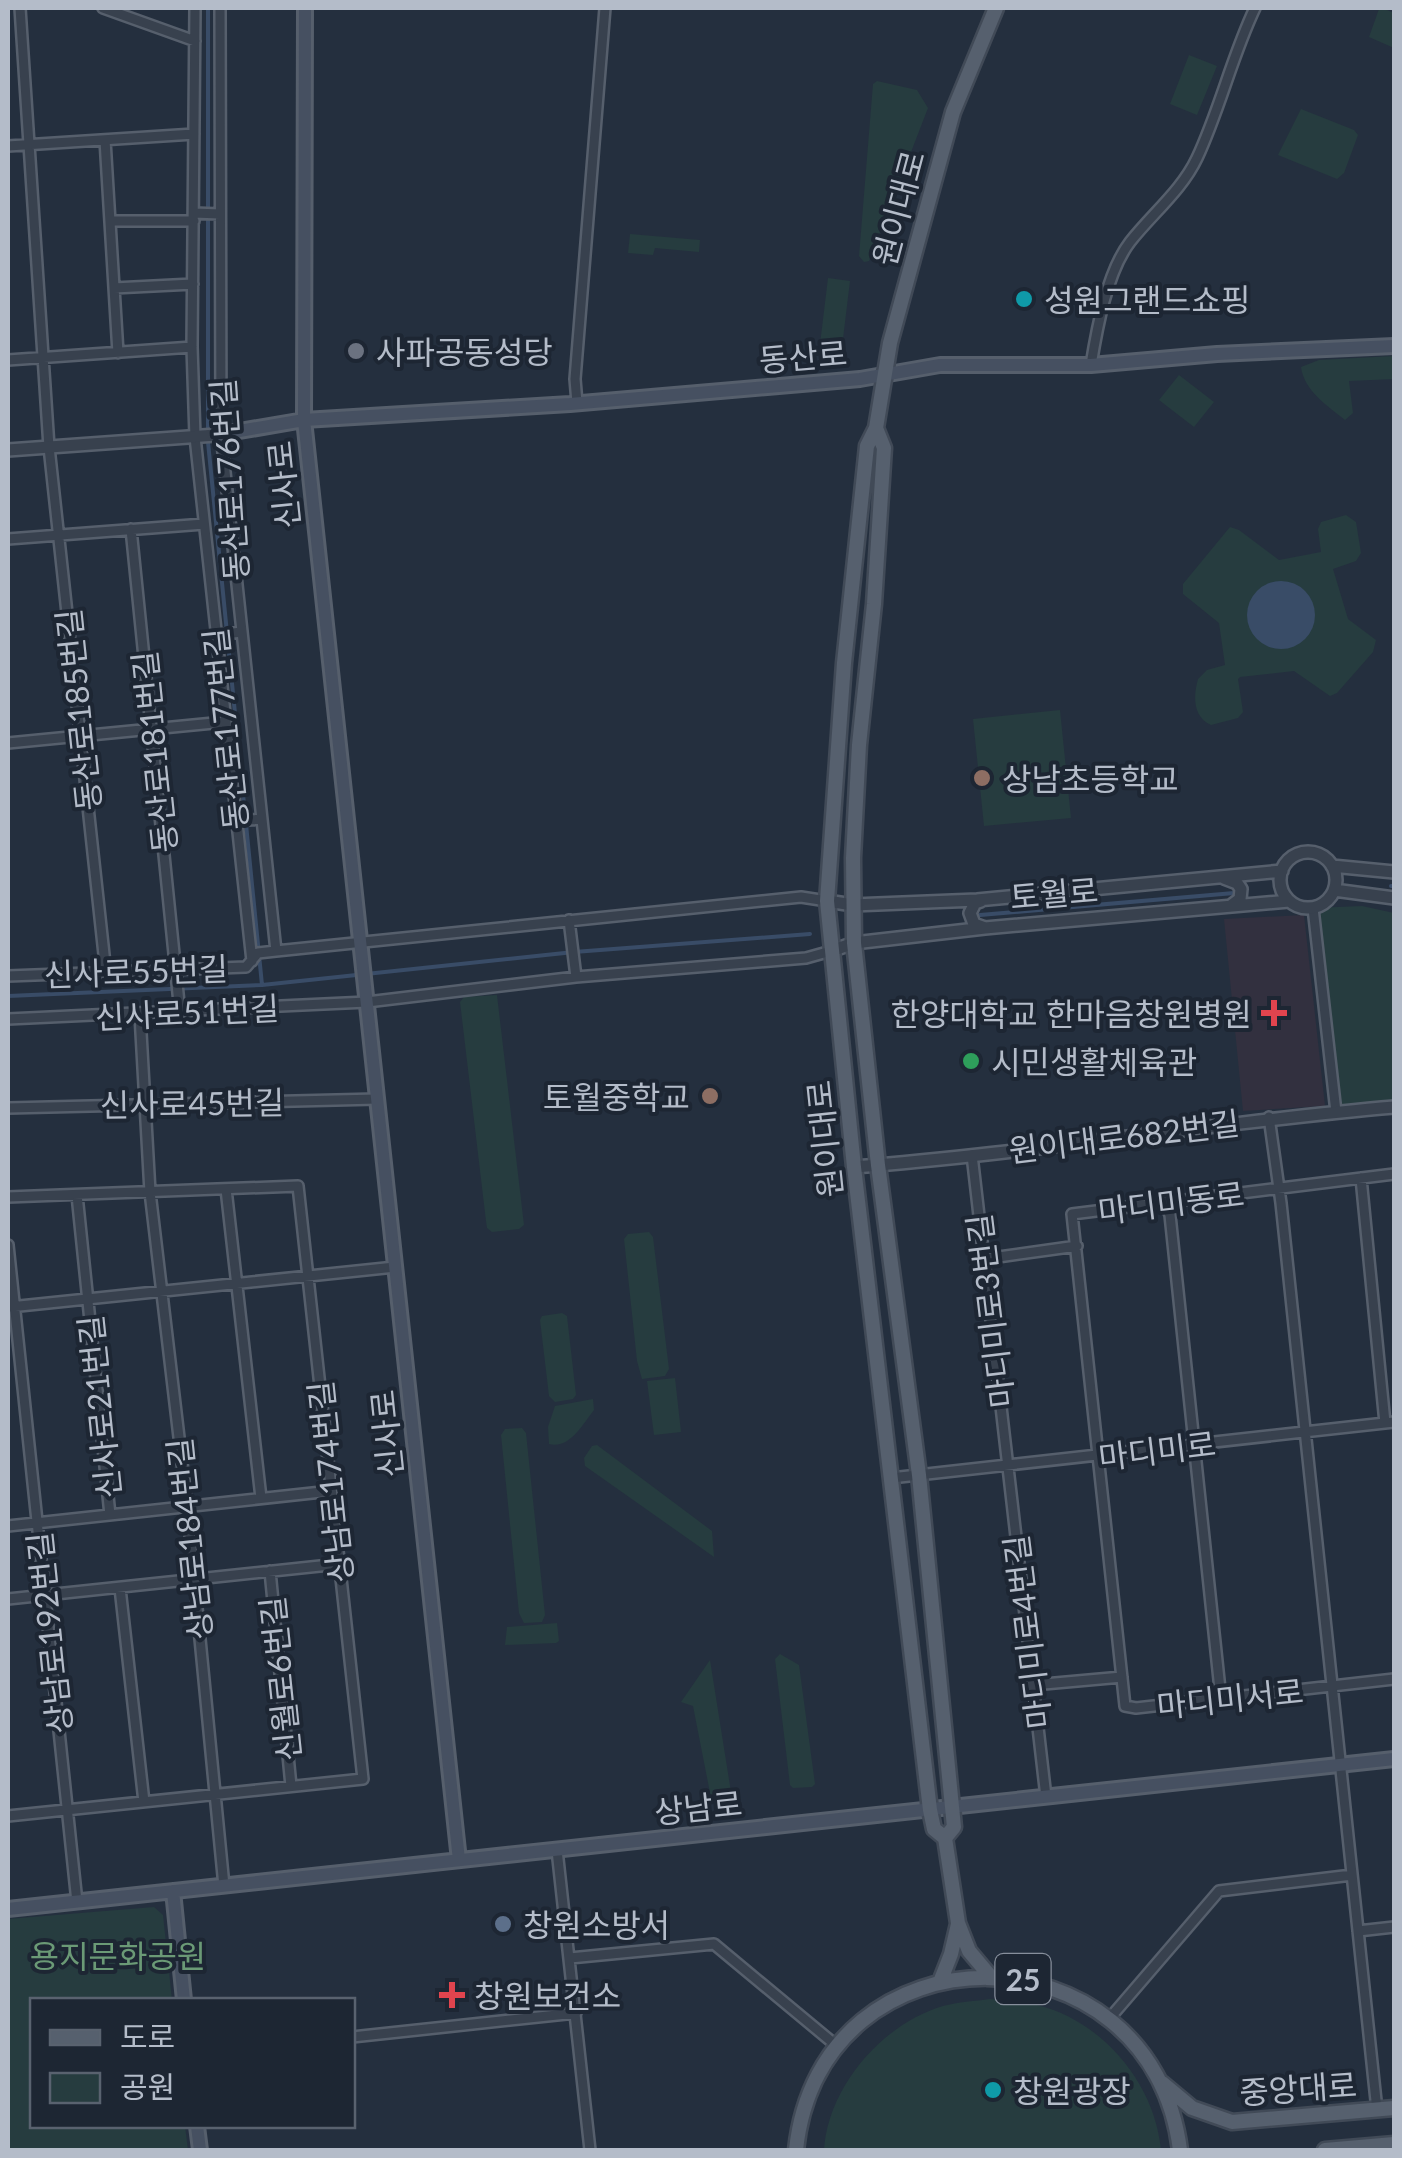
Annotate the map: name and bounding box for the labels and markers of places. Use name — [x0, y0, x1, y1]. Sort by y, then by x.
place label: 성원그랜드쇼핑 — [1044, 280, 1250, 319]
marker: 성원그랜드쇼핑 — [1013, 288, 1035, 310]
place label: 사파공동성당 — [376, 332, 553, 371]
marker: 사파공동성당 — [345, 340, 367, 362]
place label: 상남초등학교 — [1002, 759, 1179, 798]
marker: 상남초등학교 — [971, 767, 993, 789]
place label: 한양대학교 한마음창원병원 — [891, 994, 1252, 1033]
marker: 한양대학교 한마음창원병원 — [1261, 1000, 1287, 1026]
place label: 시민생활체육관 — [991, 1042, 1197, 1081]
marker: 시민생활체육관 — [960, 1050, 982, 1072]
place label: 토월중학교 — [543, 1077, 690, 1116]
marker: 토월중학교 — [699, 1085, 721, 1107]
place label: 창원소방서 — [523, 1905, 670, 1944]
marker: 창원소방서 — [492, 1913, 514, 1935]
place label: 창원보건소 — [474, 1976, 621, 2015]
marker: 창원보건소 — [439, 1982, 465, 2008]
place label: 창원광장 — [1013, 2071, 1131, 2110]
marker: 창원광장 — [982, 2079, 1004, 2101]

